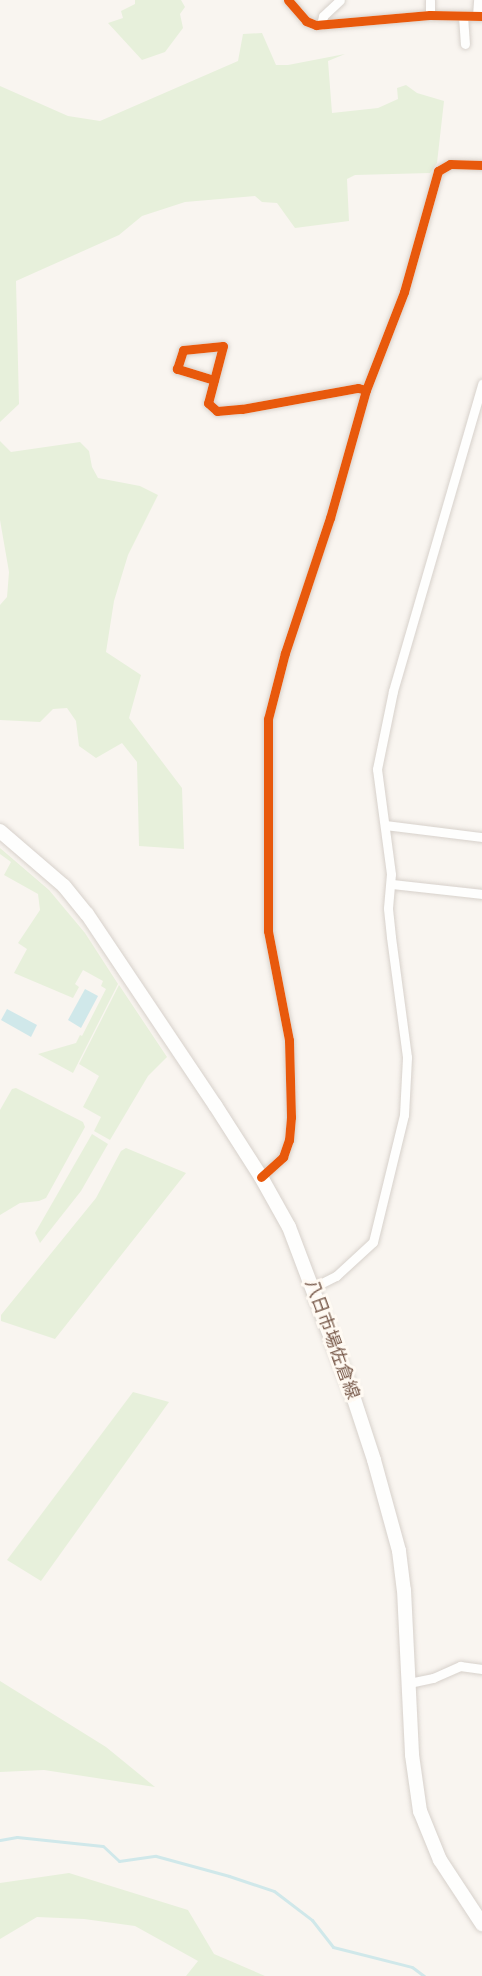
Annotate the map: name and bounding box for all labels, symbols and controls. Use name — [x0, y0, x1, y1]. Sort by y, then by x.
street label: 八日市場佐倉線 — [300, 1276, 364, 1402]

